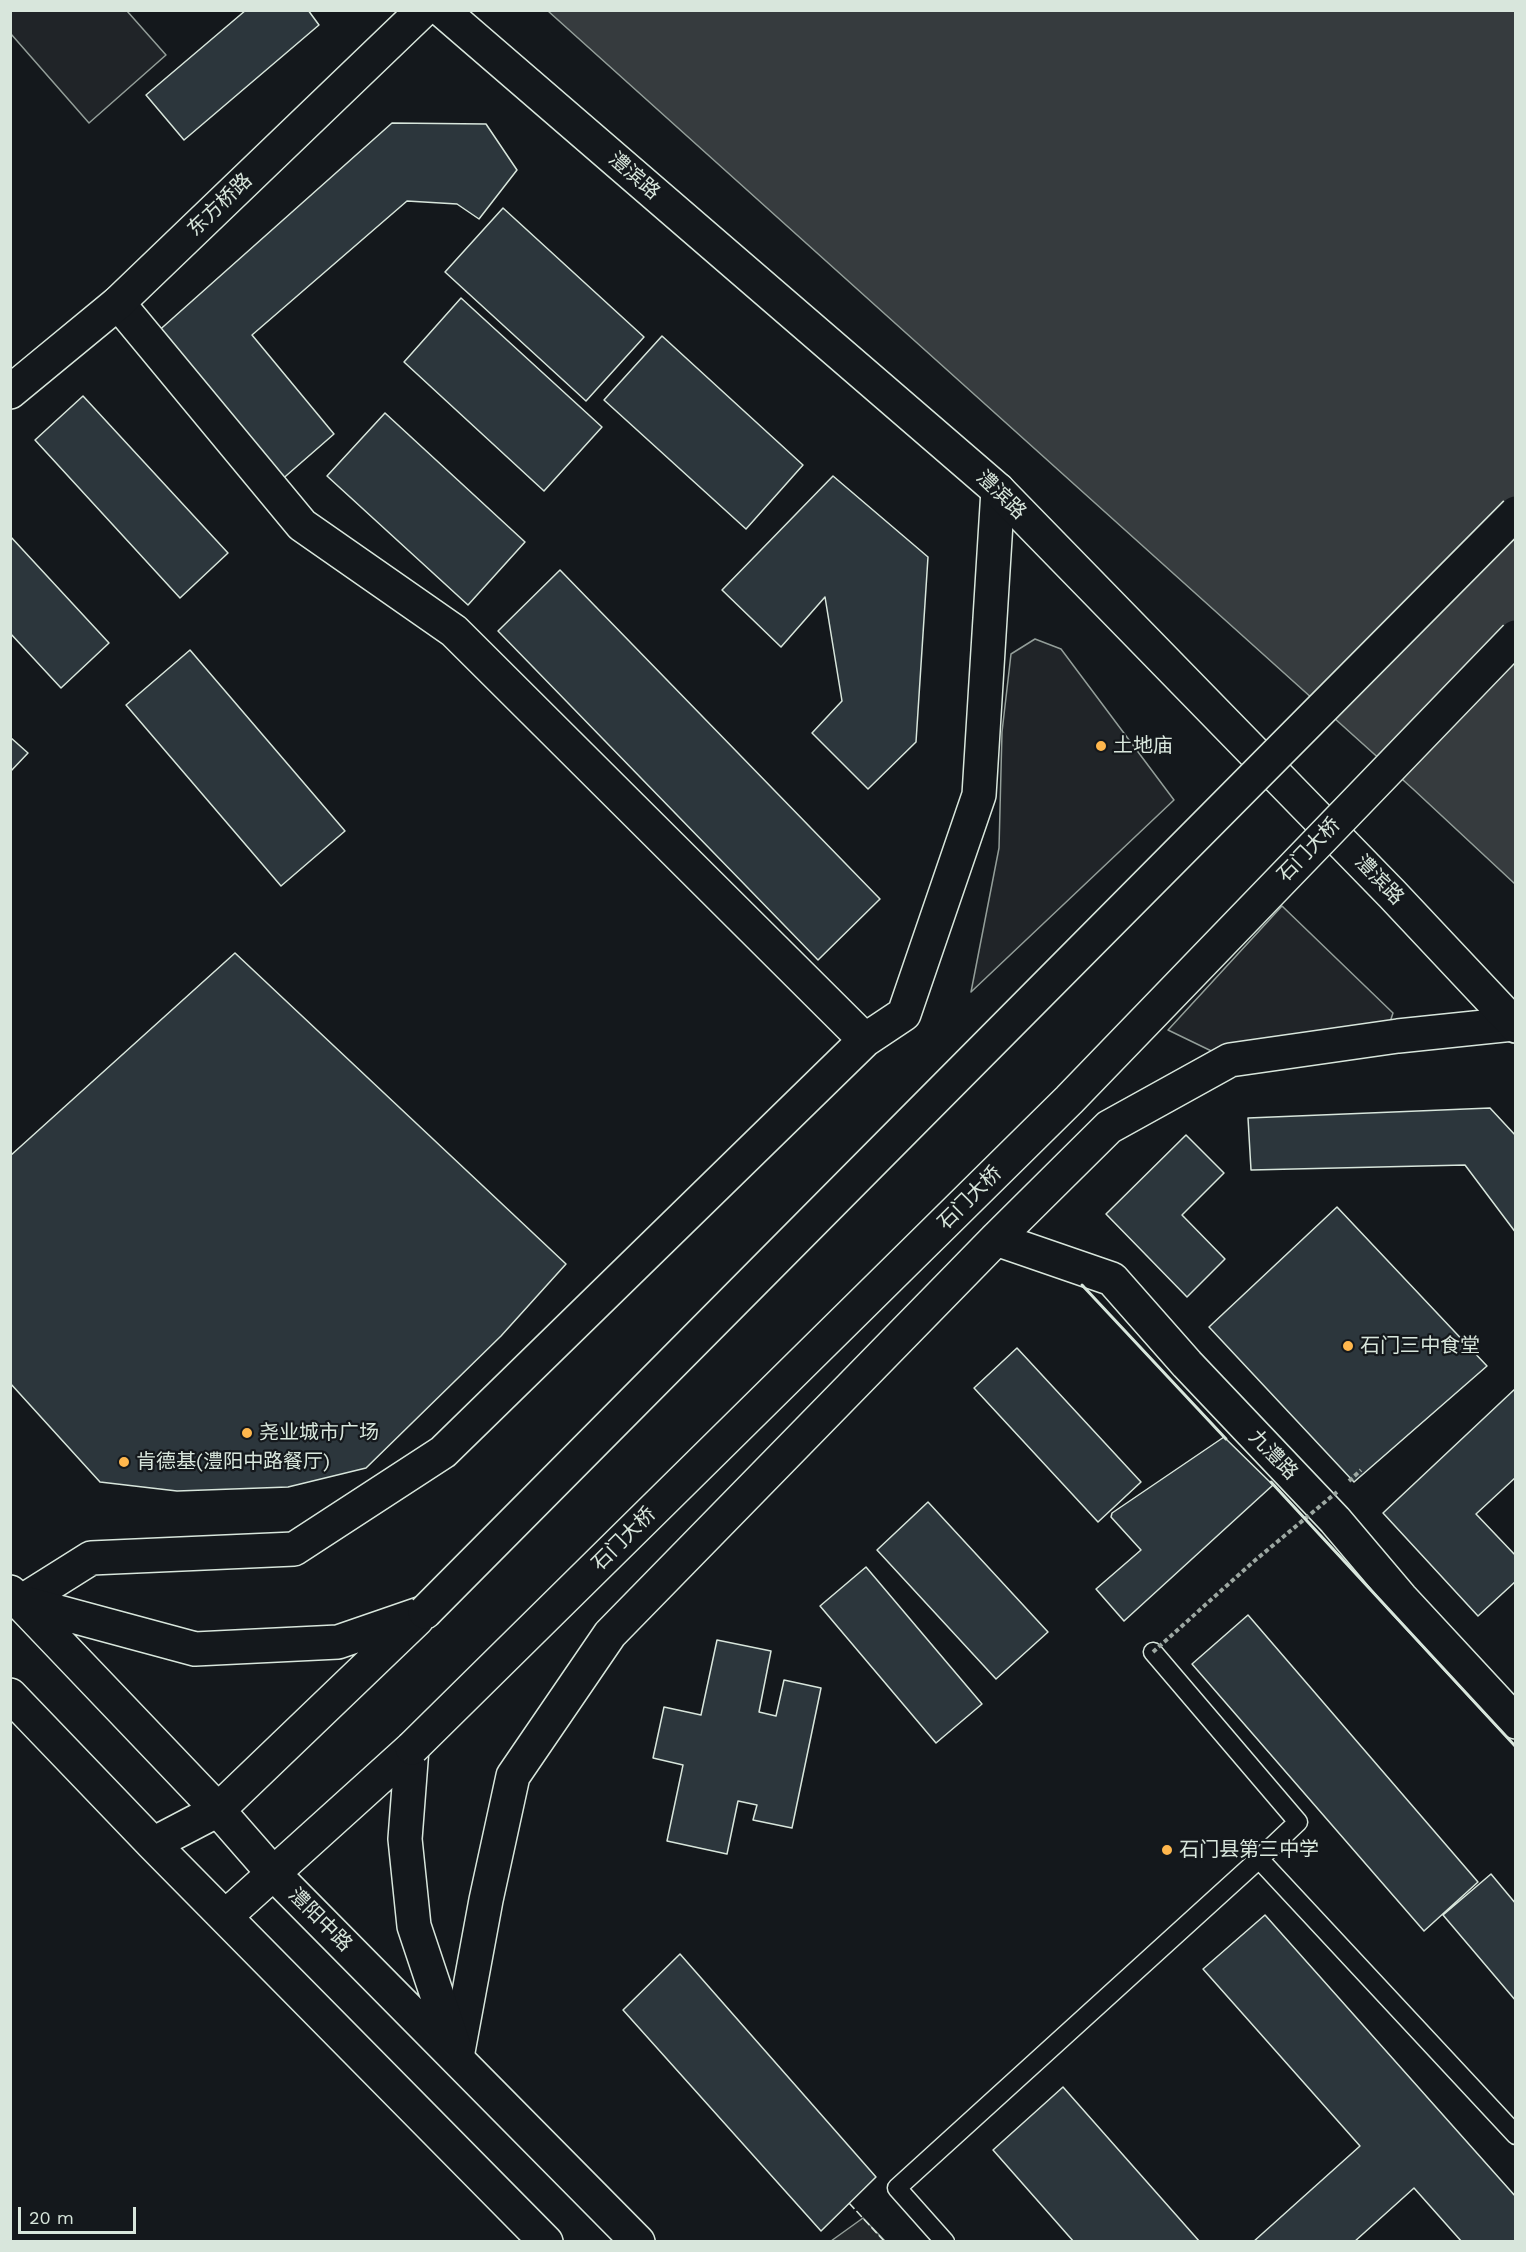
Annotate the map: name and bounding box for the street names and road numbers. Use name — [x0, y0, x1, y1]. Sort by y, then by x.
street label: 澧滨路 — [603, 147, 665, 205]
street label: 东方桥路 — [183, 169, 257, 241]
street label: 澧滨路 — [971, 466, 1031, 524]
street label: 石门大桥 — [1273, 813, 1345, 887]
street label: 澧滨路 — [1350, 850, 1408, 910]
street label: 石门大桥 — [933, 1161, 1007, 1235]
street label: 九澧路 — [1244, 1425, 1302, 1485]
street label: 石门大桥 — [587, 1502, 661, 1576]
street label: 澧阳中路 — [283, 1883, 357, 1957]

